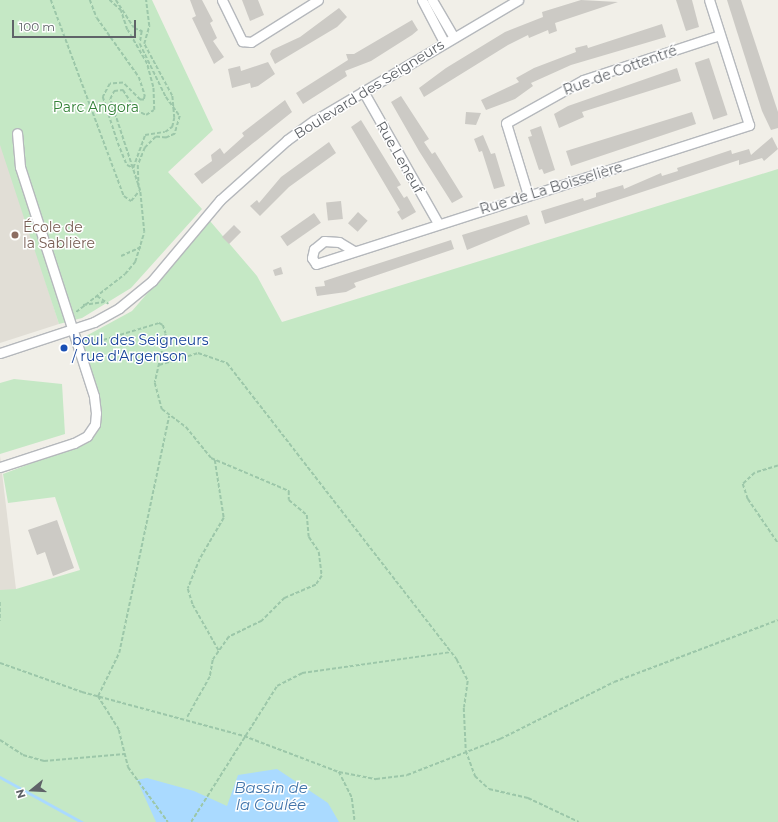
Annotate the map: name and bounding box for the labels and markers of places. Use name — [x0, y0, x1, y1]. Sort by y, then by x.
place label: École de la Sablière — [23, 219, 95, 252]
marker: École de la Sablière — [10, 230, 20, 240]
place label: boul. des Seigneurs / rue d'Argenson — [72, 332, 209, 364]
marker: boul. des Seigneurs / rue d'Argenson — [59, 343, 69, 353]

